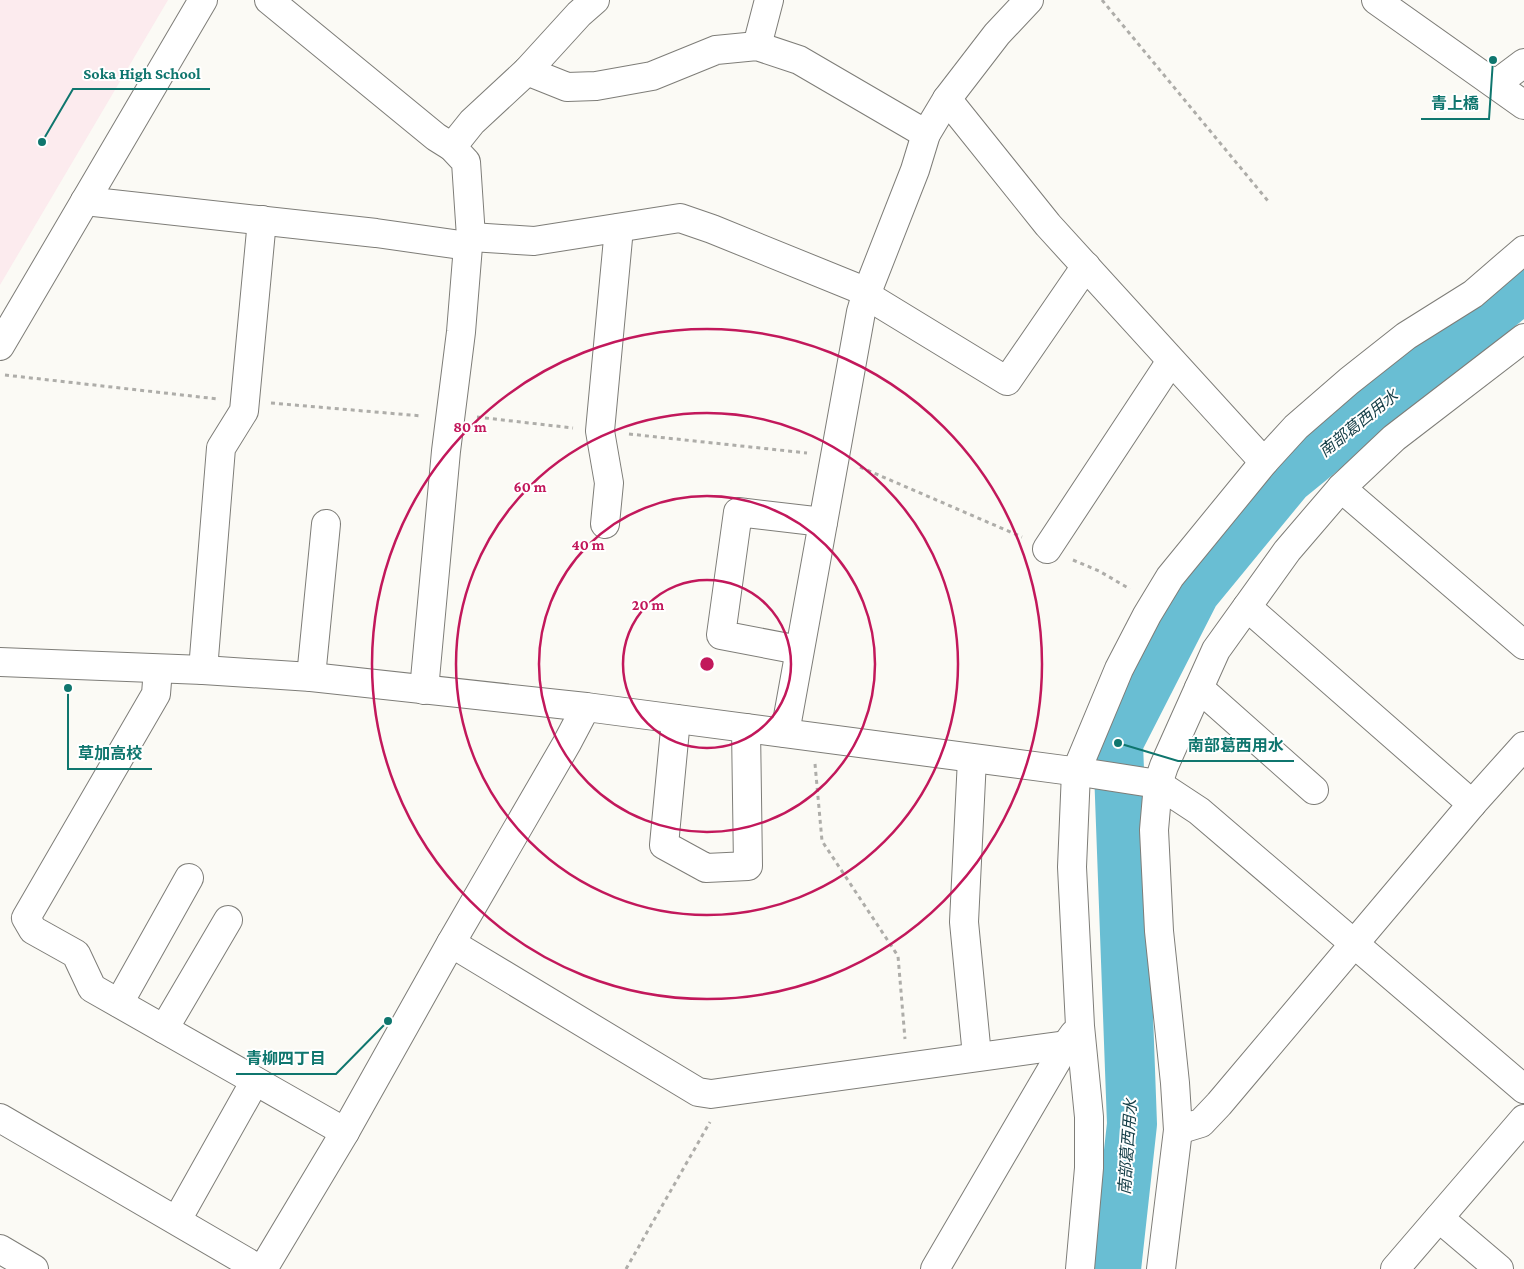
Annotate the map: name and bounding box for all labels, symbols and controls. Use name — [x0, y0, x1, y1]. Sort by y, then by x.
callout: Soka High School — [73, 58, 210, 89]
text: Soka High School — [83, 65, 201, 82]
callout: 青上橋 — [1421, 88, 1489, 119]
text: 青上橋 — [1431, 95, 1479, 112]
water label: 南部葛西用水 — [1316, 385, 1403, 460]
text: 80 m — [453, 419, 487, 435]
text: 60 m — [514, 479, 547, 495]
text: 40 m — [572, 537, 605, 553]
text: 20 m — [632, 597, 664, 613]
centre of rings — [698, 655, 716, 673]
callout: 南部葛西用水 — [1178, 730, 1294, 761]
text: 南部葛西用水 — [1188, 737, 1284, 754]
callout: 草加高校 — [68, 738, 152, 769]
text: 草加高校 — [78, 745, 142, 762]
callout: 青柳四丁目 — [236, 1043, 336, 1074]
text: 青柳四丁目 — [246, 1050, 326, 1067]
water label: 南部葛西用水 — [1116, 1097, 1139, 1196]

